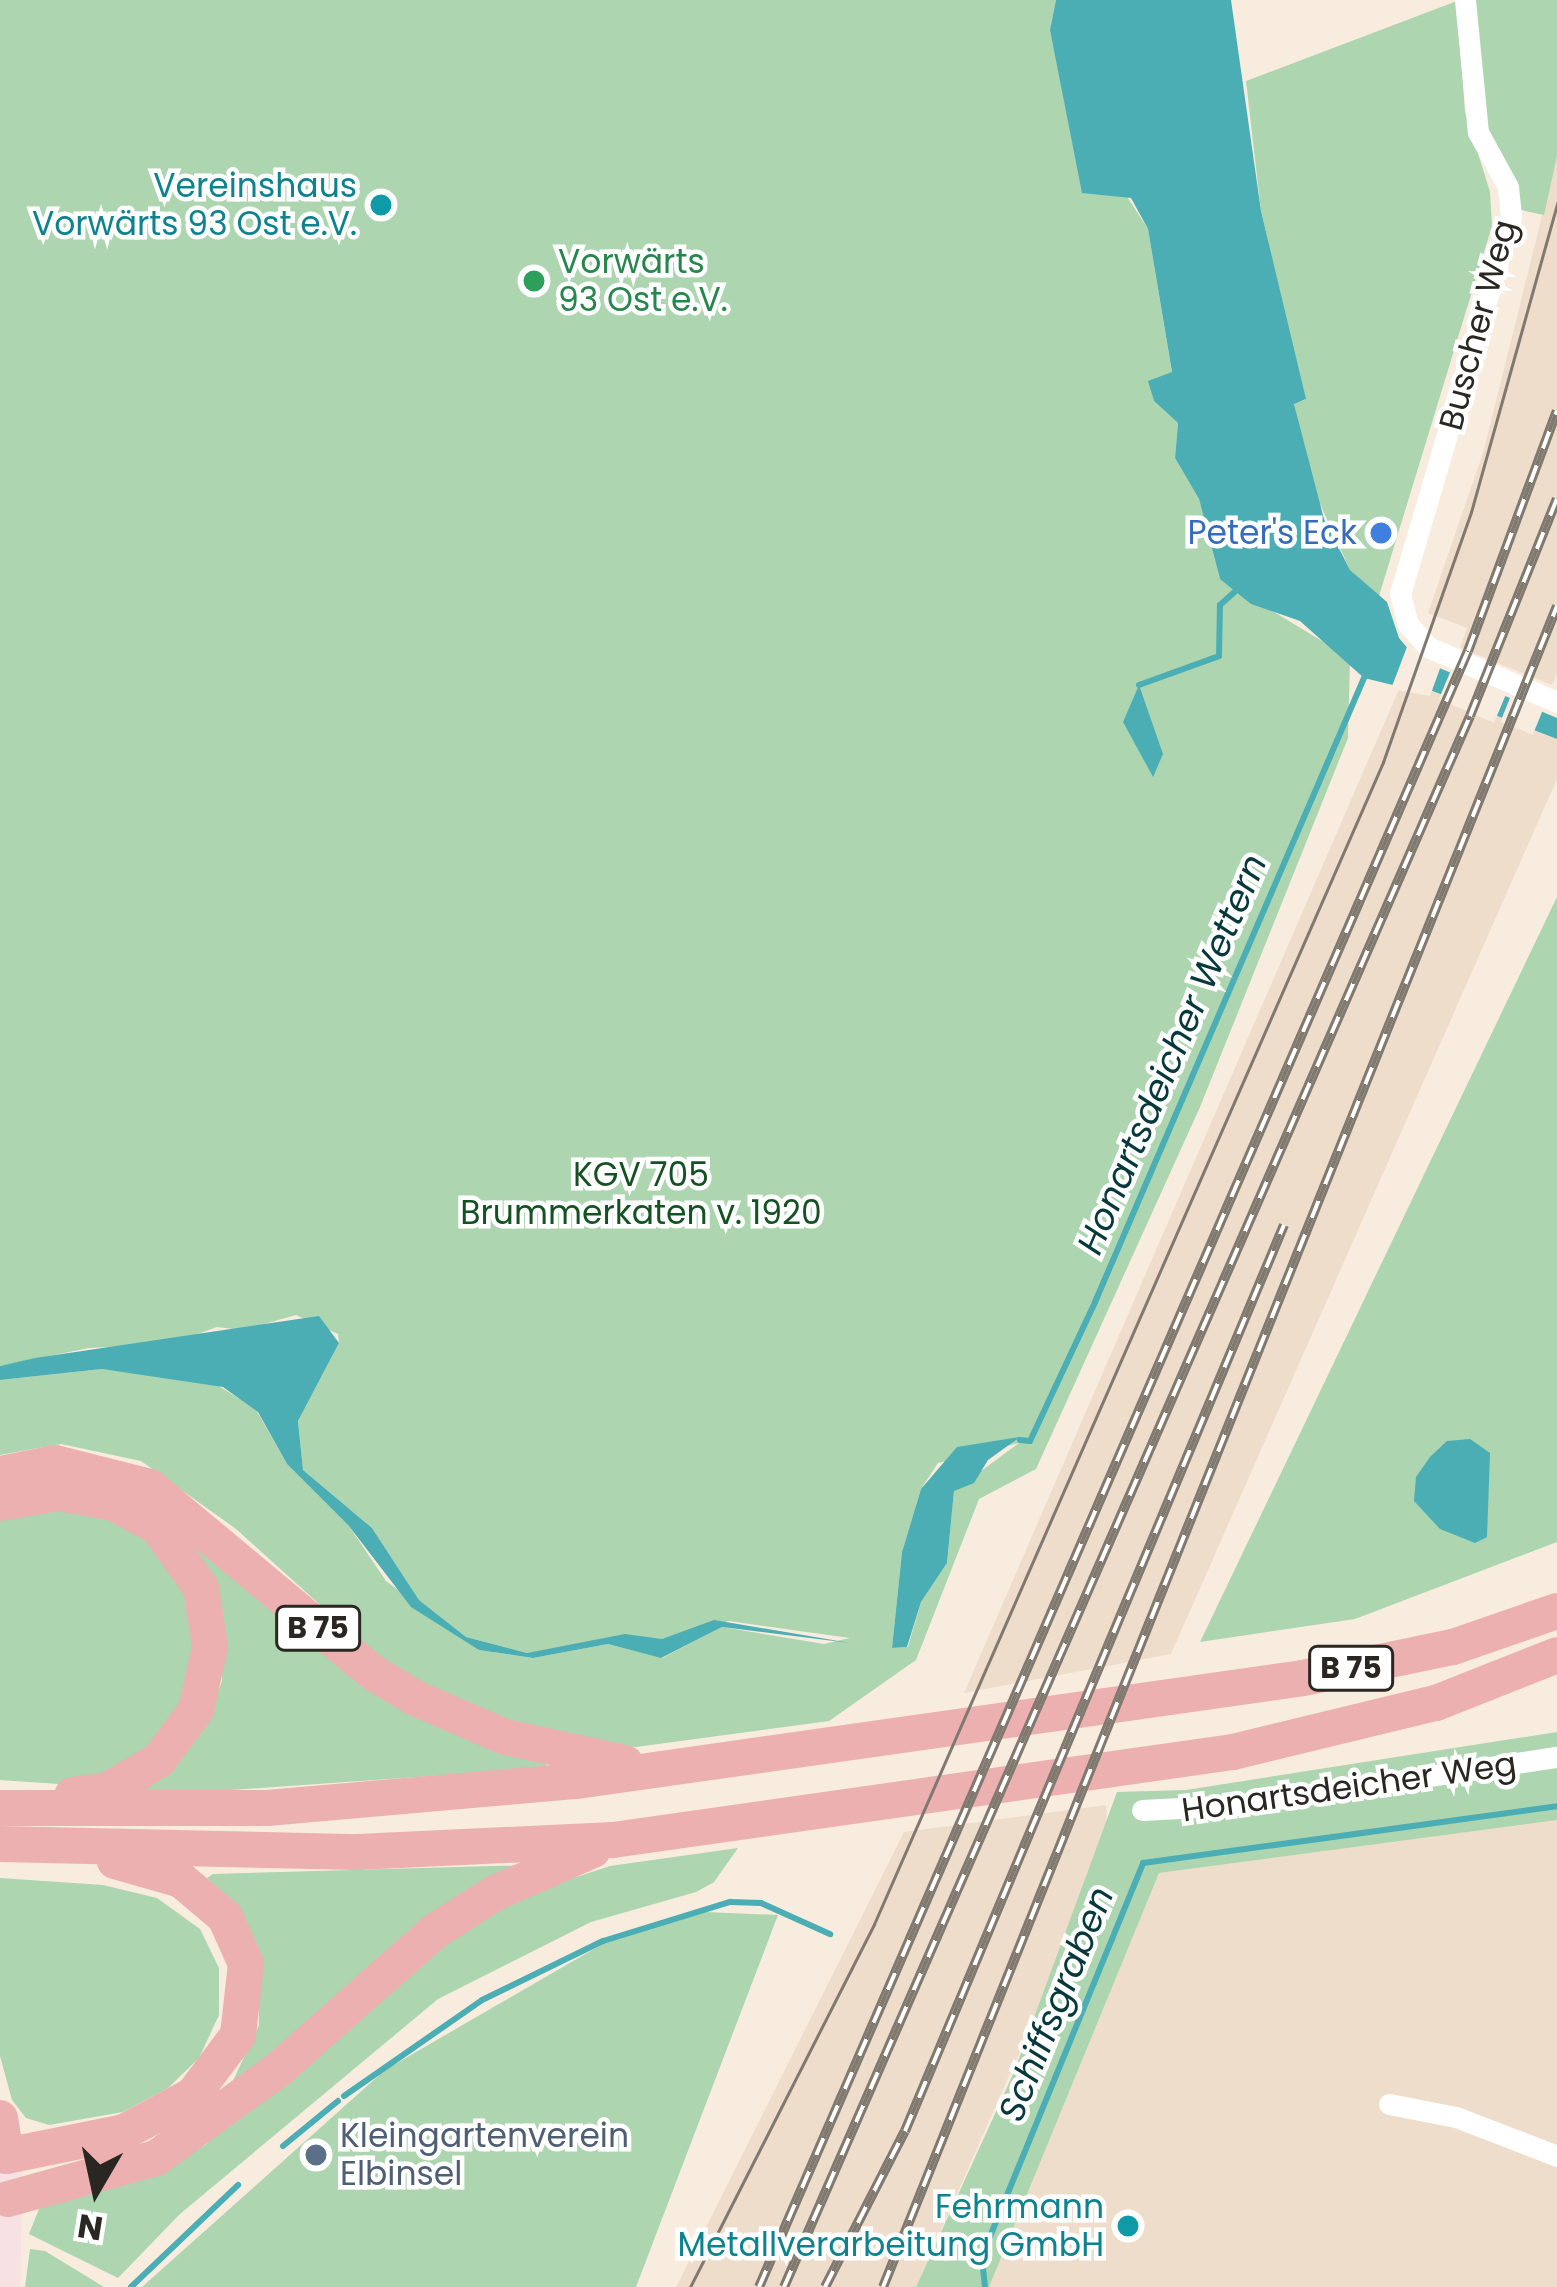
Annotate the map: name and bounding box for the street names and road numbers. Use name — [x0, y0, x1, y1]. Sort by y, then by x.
street label: Buscher Weg — [1431, 215, 1525, 435]
road number: B 75 — [273, 1604, 363, 1652]
road number: B 75 — [1306, 1644, 1396, 1692]
street label: Honartsdeicher Weg — [1179, 1744, 1519, 1830]

